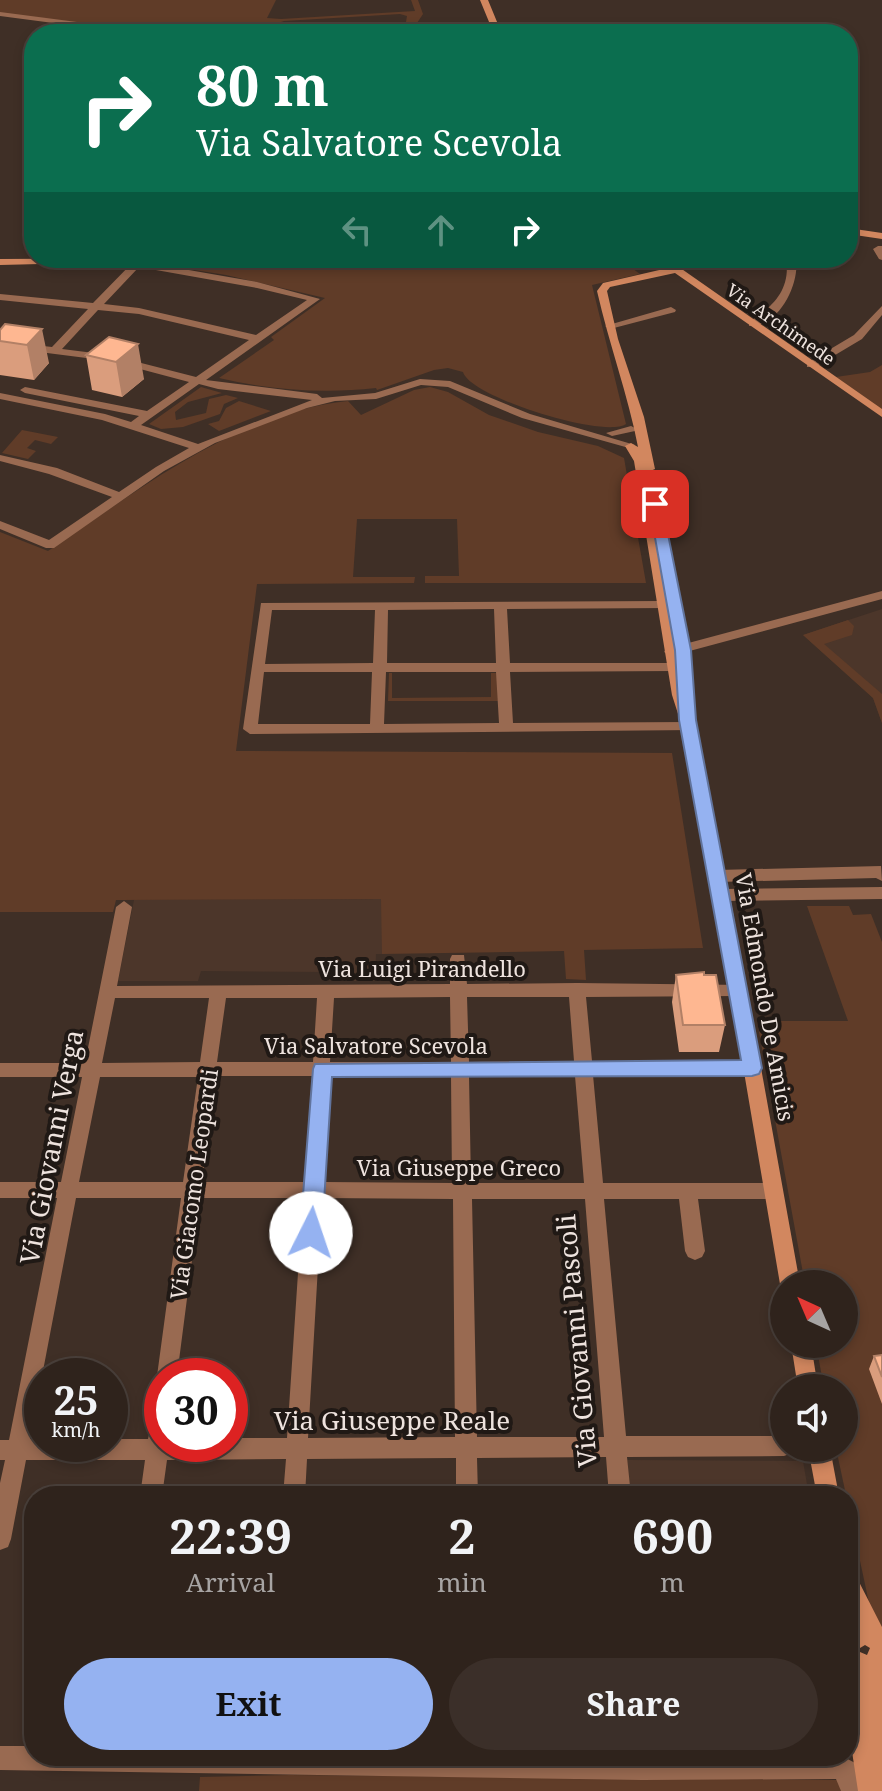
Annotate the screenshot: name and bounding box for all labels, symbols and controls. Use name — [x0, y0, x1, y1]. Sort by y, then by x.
text: 80 m — [196, 46, 329, 122]
icon: right — [64, 56, 168, 160]
text: Via Salvatore Scevola — [196, 118, 562, 167]
icon: left — [335, 208, 379, 252]
icon: ahead — [419, 208, 463, 252]
icon: right — [503, 208, 547, 252]
street label: Via Archimede — [722, 278, 840, 370]
pin — [621, 470, 689, 538]
icon: arrive — [633, 482, 677, 526]
street label: Via Edmondo De Amicis — [729, 871, 803, 1123]
street label: Via Luigi Pirandello — [318, 953, 526, 983]
street label: Via Giovanni Verga — [11, 1027, 91, 1267]
street label: Via Salvatore Scevola — [264, 1030, 488, 1060]
street label: Via Giacomo Leopardi — [162, 1067, 224, 1301]
street label: Via Giuseppe Greco — [357, 1152, 561, 1182]
position arrow — [269, 1191, 353, 1275]
street label: Via Giovanni Pascoli — [547, 1213, 605, 1469]
north arrow — [770, 1270, 858, 1358]
map controls — [770, 1270, 858, 1462]
speed limit sign: 30 — [144, 1358, 248, 1462]
text: 25 — [53, 1372, 99, 1427]
button: sound — [770, 1374, 858, 1462]
street label: Via Giuseppe Reale — [274, 1402, 510, 1438]
text: km/h — [51, 1416, 101, 1443]
text: 22:39 — [169, 1503, 292, 1568]
text: 2 — [448, 1503, 475, 1568]
text: 690 — [632, 1503, 713, 1568]
text: Arrival — [186, 1564, 275, 1600]
text: min — [437, 1564, 487, 1600]
text: m — [660, 1564, 685, 1600]
button: Exit — [64, 1658, 433, 1750]
button: Share — [449, 1658, 818, 1750]

